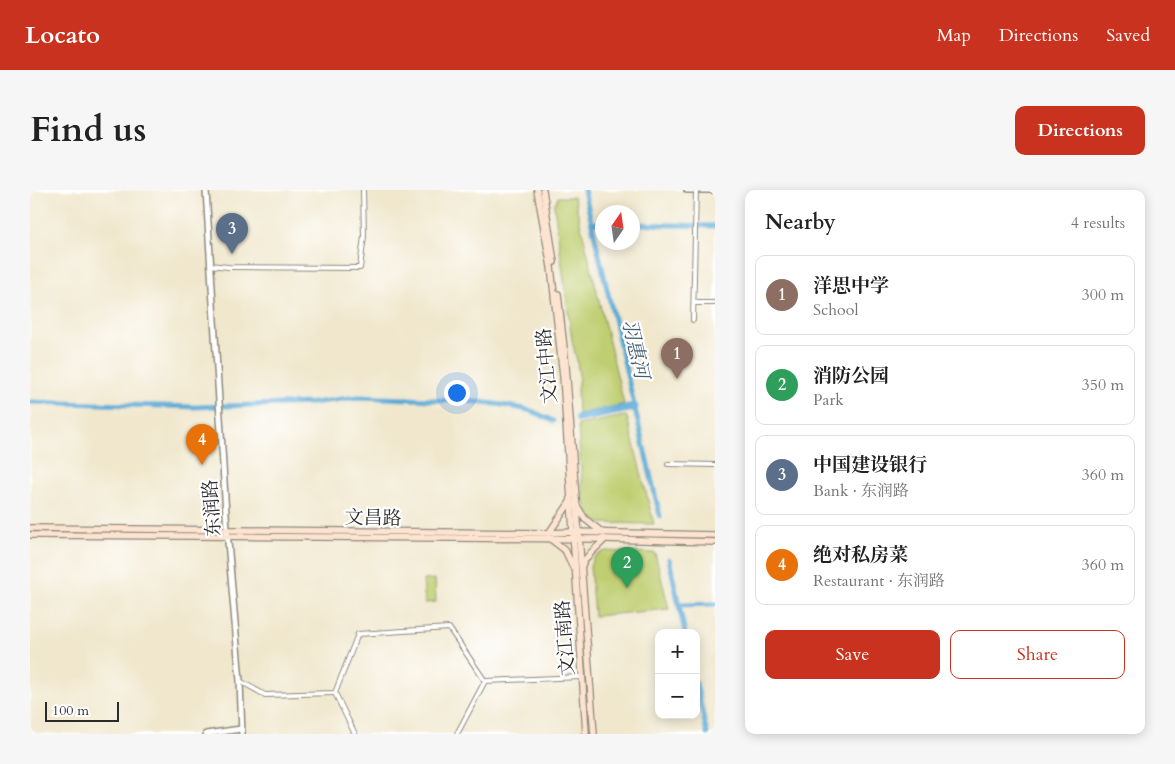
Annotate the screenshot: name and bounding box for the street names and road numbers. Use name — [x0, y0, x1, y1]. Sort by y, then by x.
street label: 文江中路 — [531, 327, 563, 405]
street label: 东润路 — [197, 479, 227, 537]
street label: 文昌路 — [344, 505, 402, 531]
street label: 文江南路 — [549, 599, 581, 677]

